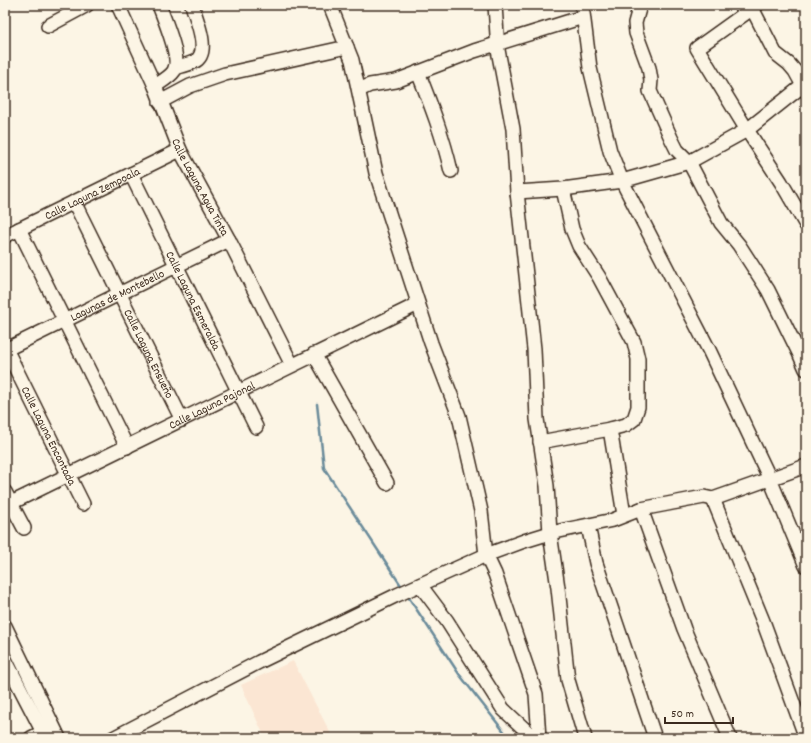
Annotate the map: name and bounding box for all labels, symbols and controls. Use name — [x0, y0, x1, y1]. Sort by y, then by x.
street label: Calle Laguna Agua Tinta — [166, 136, 232, 240]
street label: Calle Laguna Zempoala — [42, 164, 144, 225]
street label: Calle Laguna Esmeralda — [160, 249, 224, 354]
street label: Lagunas de Montebello — [68, 266, 168, 327]
street label: Calle Laguna Ensueño — [118, 307, 177, 402]
street label: Calle Laguna Pajonal — [166, 378, 258, 435]
street label: Calle Laguna Encantada — [16, 384, 80, 489]
scale bar — [665, 699, 733, 725]
text: 50 m — [671, 706, 694, 723]

